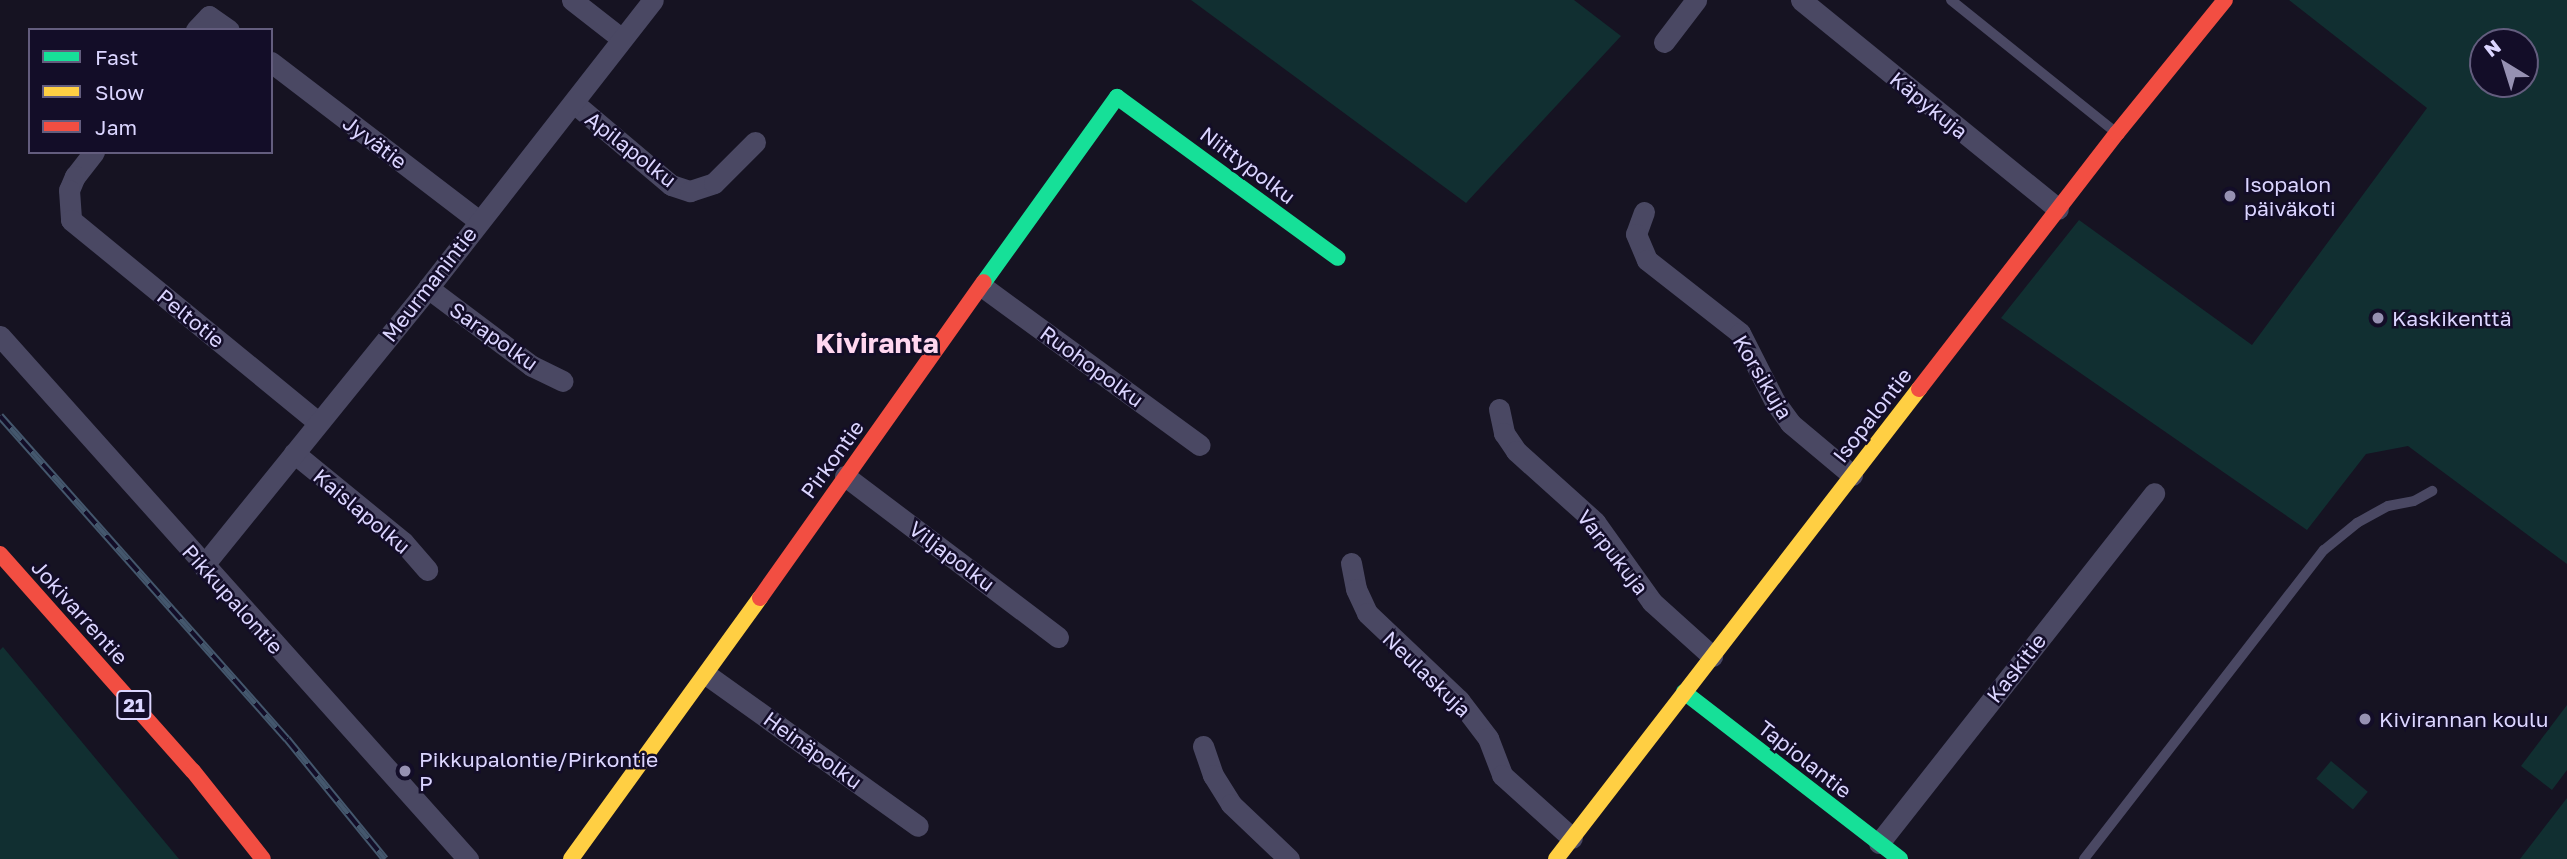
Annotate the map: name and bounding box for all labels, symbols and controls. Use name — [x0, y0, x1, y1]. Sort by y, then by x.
legend — [28, 28, 273, 154]
north arrow — [2469, 28, 2539, 98]
text: N — [2479, 34, 2505, 61]
text: Fast — [95, 44, 138, 70]
street label: Käpykuja — [1885, 66, 1973, 144]
text: Slow — [95, 79, 144, 105]
street label: Apilapolku — [581, 106, 681, 192]
street label: Jyvätie — [338, 110, 412, 174]
text: Jam — [95, 114, 137, 140]
street label: Niittypolku — [1195, 121, 1301, 209]
place label: Isopalon päiväkoti — [2244, 171, 2336, 221]
marker: Isopalon päiväkoti — [2222, 188, 2238, 204]
street label: Meurmanintie — [376, 221, 482, 347]
street label: Peltotie — [152, 283, 230, 353]
street label: Sarapolku — [445, 296, 543, 376]
place label: Kaskikenttä — [2392, 305, 2512, 331]
marker: Kaskikenttä — [2370, 310, 2386, 326]
street label: Ruohopolku — [1035, 320, 1149, 412]
district label: Kiviranta — [815, 326, 939, 360]
street label: Korsikuja — [1728, 330, 1798, 424]
street label: Isopalontie — [1827, 363, 1917, 467]
street label: Pirkontie — [795, 415, 869, 503]
street label: Kaislapolku — [309, 463, 415, 559]
street label: Varpukuja — [1572, 505, 1654, 599]
street label: Viljapolku — [904, 516, 1000, 596]
street label: Pikkupalontie — [177, 539, 289, 659]
street label: Jokivarrentie — [26, 555, 134, 669]
street label: Neulaskuja — [1378, 626, 1476, 722]
street label: Kaskitie — [1981, 628, 2051, 708]
road number: 21 — [115, 690, 153, 720]
street label: Heinäpolku — [759, 706, 867, 794]
place label: Kivirannan koulu — [2379, 706, 2548, 732]
marker: Kivirannan koulu — [2357, 711, 2373, 727]
street label: Tapiolantie — [1753, 715, 1857, 803]
place label: Pikkupalontie/Pirkontie P — [419, 746, 658, 796]
marker: Pikkupalontie/Pirkontie P — [397, 763, 413, 779]

